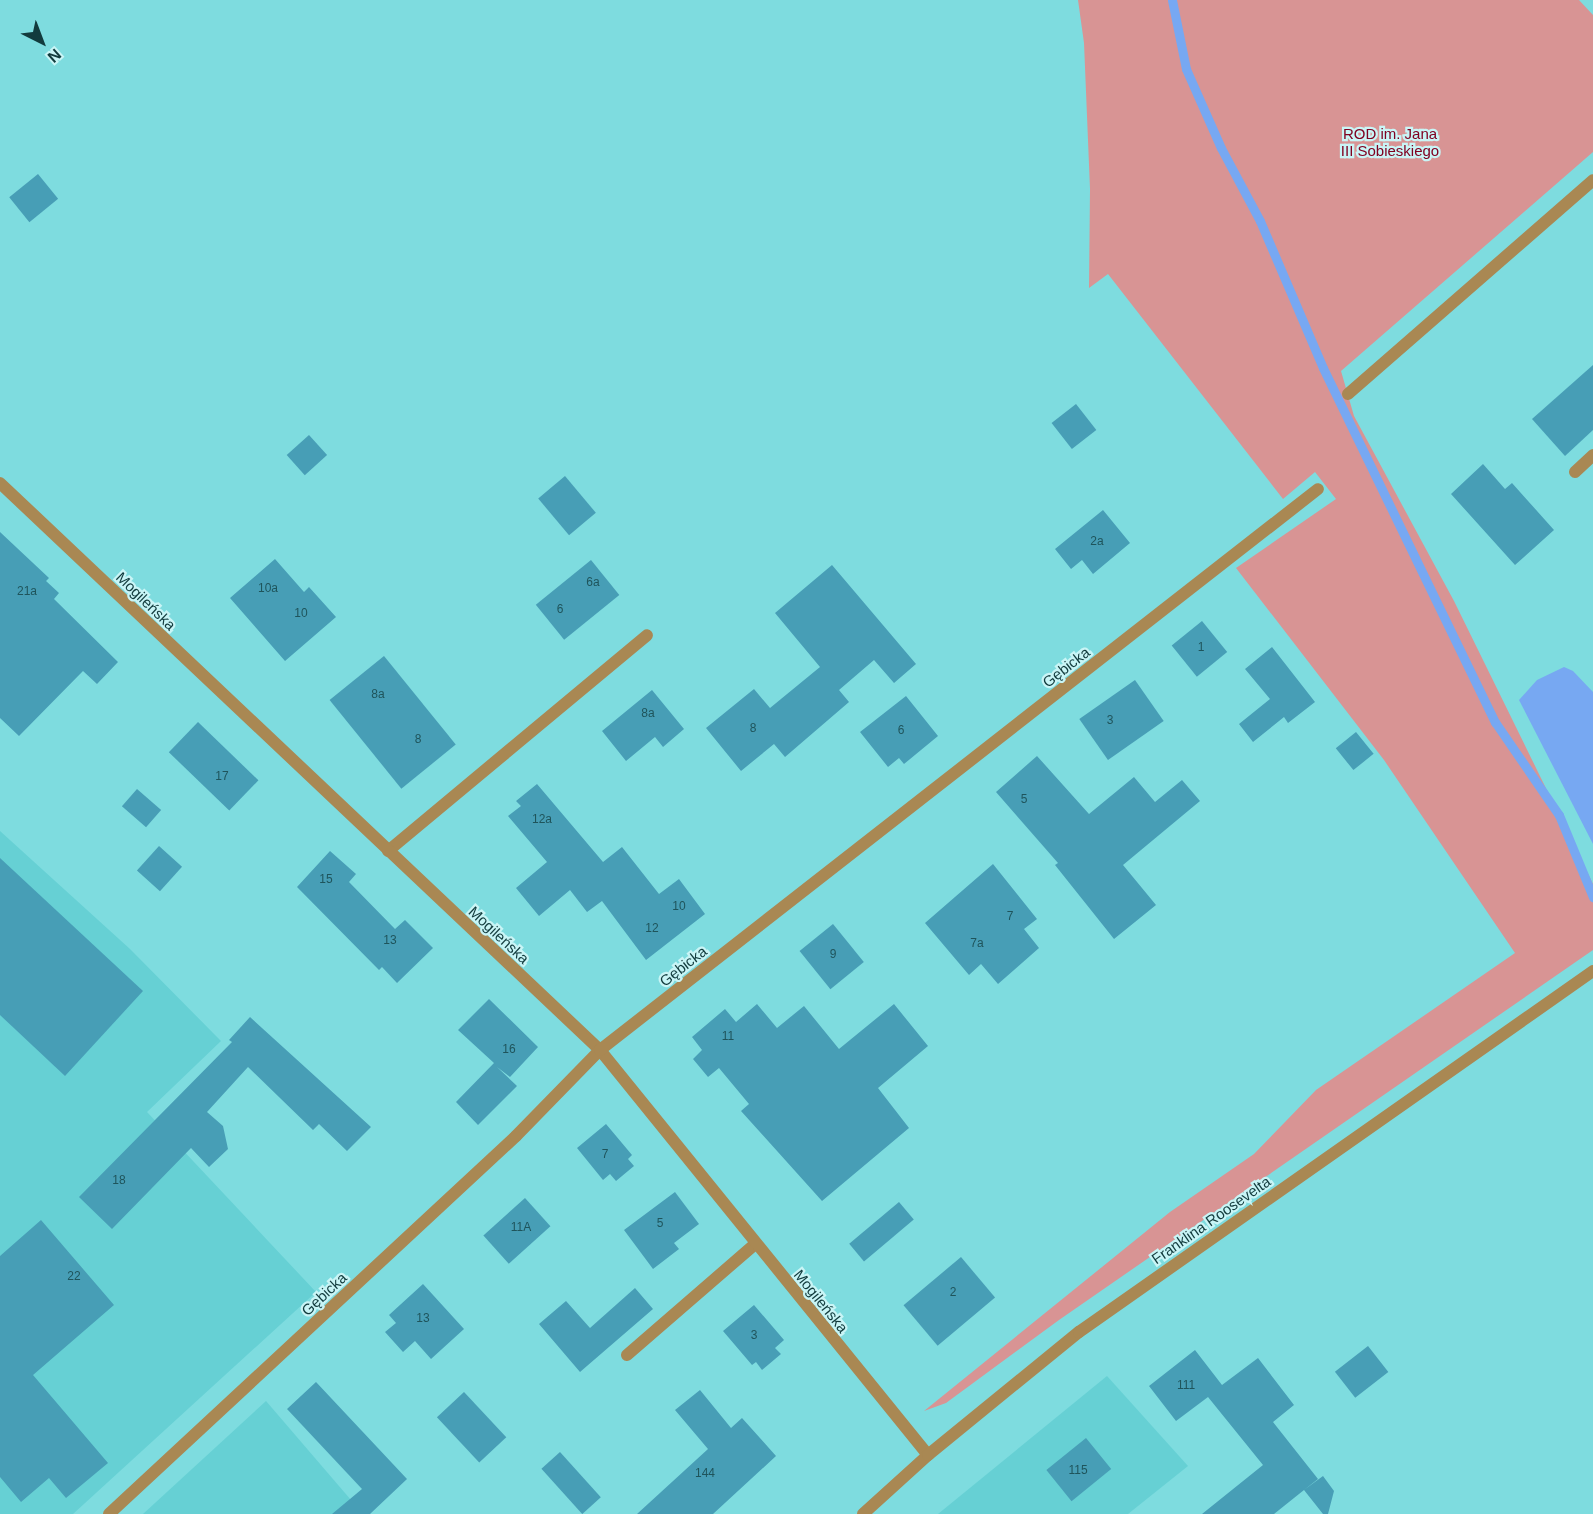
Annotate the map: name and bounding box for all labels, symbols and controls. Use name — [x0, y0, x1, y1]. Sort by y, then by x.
north arrow — [12, 12, 72, 72]
text: N — [44, 46, 64, 66]
park label: ROD im. Jana III Sobieskiego — [1341, 124, 1439, 159]
house number: 2a — [1090, 535, 1104, 549]
street label: Mogileńska — [112, 568, 180, 634]
house number: 6a — [586, 576, 600, 590]
house number: 10a — [258, 582, 278, 596]
house number: 21a — [17, 585, 37, 599]
house number: 6 — [557, 603, 563, 617]
house number: 10 — [294, 607, 308, 621]
house number: 1 — [1198, 641, 1204, 655]
street label: Gębicka — [1039, 643, 1093, 691]
house number: 8a — [371, 688, 385, 702]
house number: 8a — [641, 707, 655, 721]
house number: 3 — [1107, 714, 1113, 728]
house number: 8 — [750, 722, 756, 736]
house number: 6 — [898, 724, 904, 738]
house number: 8 — [415, 733, 421, 747]
house number: 17 — [215, 770, 229, 784]
house number: 5 — [1021, 793, 1027, 807]
house number: 12a — [532, 813, 552, 827]
house number: 15 — [319, 873, 333, 887]
house number: 10 — [672, 900, 686, 914]
street label: Mogileńska — [465, 903, 533, 967]
house number: 7 — [1007, 910, 1013, 924]
house number: 12 — [645, 922, 659, 936]
house number: 13 — [383, 934, 397, 948]
house number: 7a — [970, 937, 984, 951]
street label: Gębicka — [656, 942, 710, 990]
house number: 9 — [830, 948, 836, 962]
house number: 11 — [722, 1030, 734, 1044]
house number: 16 — [502, 1043, 516, 1057]
house number: 7 — [602, 1148, 608, 1162]
street label: Franklina Roosevelta — [1148, 1172, 1274, 1268]
house number: 18 — [112, 1174, 126, 1188]
house number: 5 — [657, 1217, 663, 1231]
house number: 11A — [511, 1221, 531, 1235]
street label: Mogileńska — [790, 1266, 852, 1336]
street label: Gębicka — [298, 1269, 350, 1319]
house number: 22 — [67, 1270, 81, 1284]
house number: 2 — [950, 1286, 956, 1300]
house number: 13 — [416, 1312, 430, 1326]
house number: 3 — [751, 1329, 757, 1343]
house number: 111 — [1177, 1379, 1195, 1393]
house number: 115 — [1068, 1464, 1088, 1478]
house number: 144 — [695, 1467, 715, 1481]

